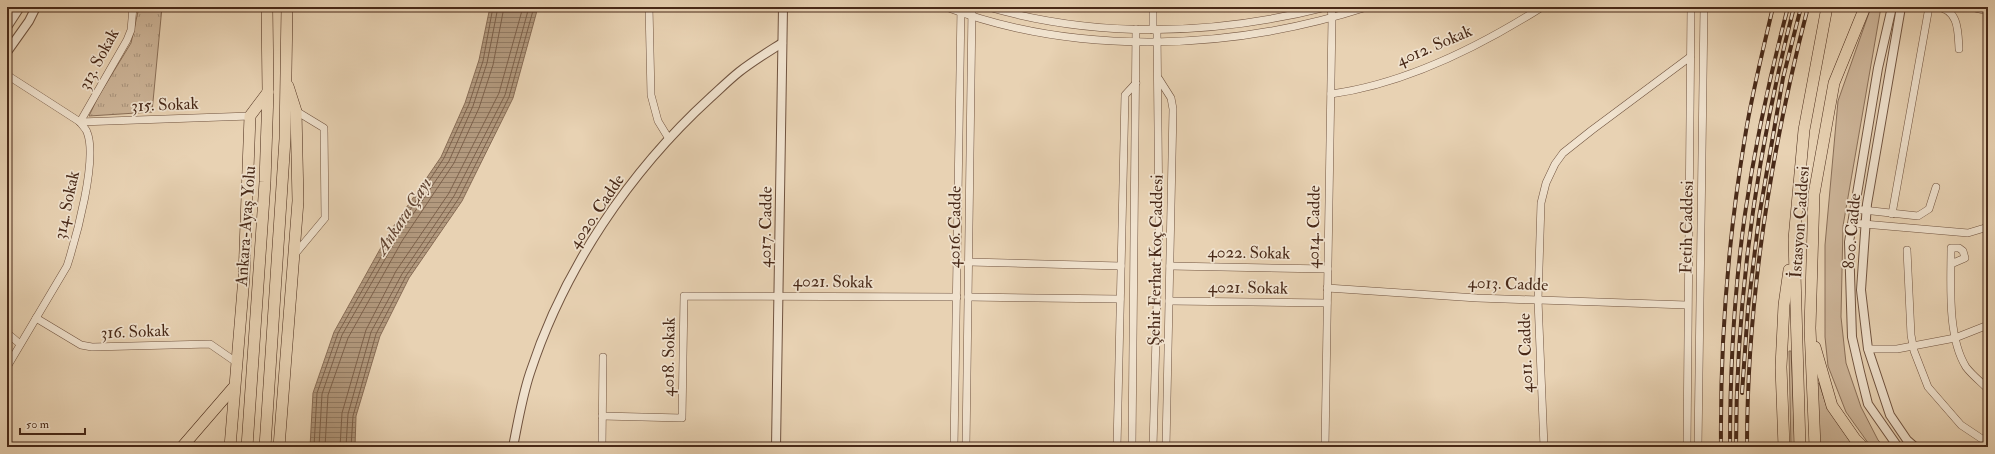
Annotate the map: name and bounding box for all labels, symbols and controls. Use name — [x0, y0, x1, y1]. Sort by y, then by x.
street label: 4012. Sokak — [1393, 20, 1475, 71]
street label: 313. Sokak — [74, 25, 123, 94]
street label: 315. Sokak — [131, 93, 199, 116]
street label: Ankara-Ayaş Yolu — [231, 165, 261, 288]
street label: İstasyon Caddesi — [1784, 165, 1815, 279]
street label: 314. Sokak — [49, 169, 84, 241]
street label: 4020. Cadde — [564, 170, 629, 253]
water label: Ankara Çayı — [369, 173, 437, 261]
street label: Şehit Ferhat Koç Caddesi — [1144, 174, 1168, 346]
street label: Fetih Caddesi — [1675, 180, 1698, 274]
street label: 4014. Cadde — [1302, 185, 1325, 269]
street label: 4017. Cadde — [754, 186, 777, 268]
street label: 4016. Cadde — [943, 186, 966, 268]
street label: 800. Cadde — [1838, 193, 1865, 270]
street label: 4022. Sokak — [1207, 241, 1291, 264]
street label: 4021. Sokak — [793, 270, 873, 293]
street label: 4013. Cadde — [1467, 272, 1549, 295]
street label: 4021. Sokak — [1208, 276, 1288, 299]
street label: 4011. Cadde — [1514, 313, 1537, 393]
street label: 4018. Sokak — [657, 317, 680, 397]
street label: 316. Sokak — [100, 320, 170, 343]
scale bar — [20, 410, 85, 436]
text: 50 m — [26, 417, 50, 432]

